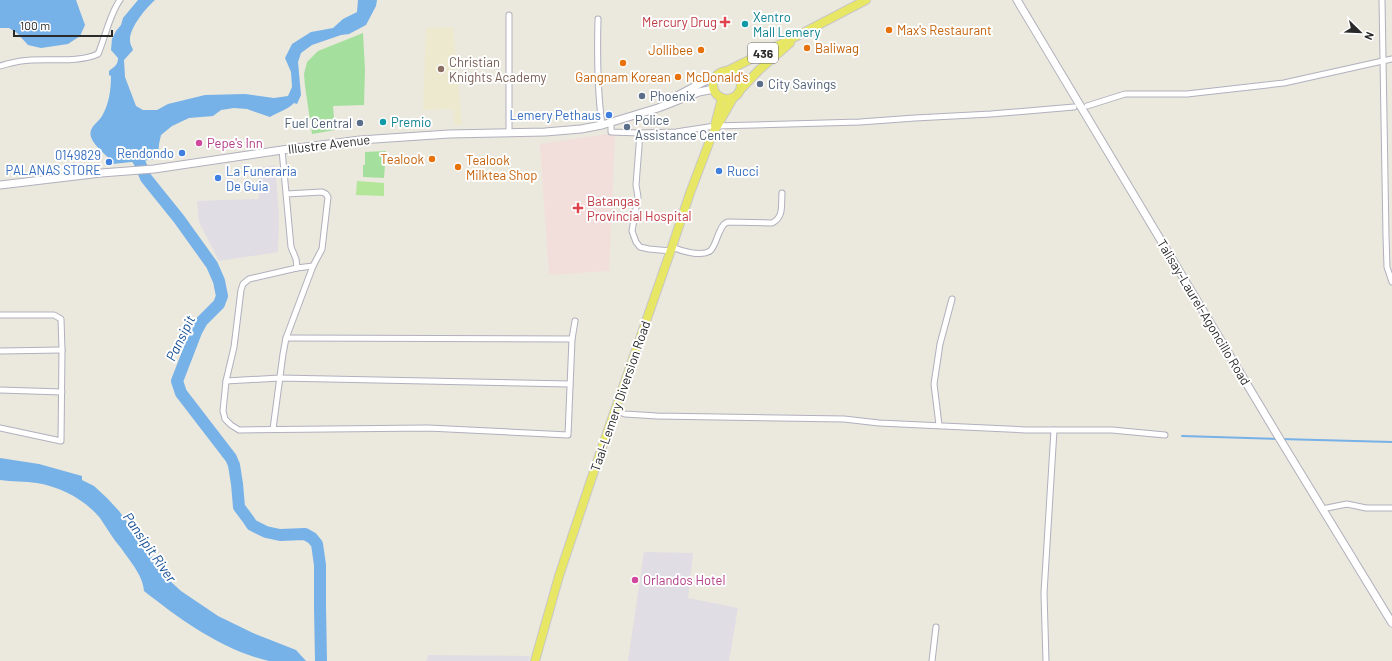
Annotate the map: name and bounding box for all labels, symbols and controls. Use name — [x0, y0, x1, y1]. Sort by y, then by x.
place label: Xentro Mall Lemery — [753, 9, 821, 40]
scale bar — [14, 12, 112, 38]
north arrow — [1340, 12, 1380, 52]
place label: Mercury Drug — [642, 14, 717, 30]
marker: Mercury Drug — [720, 17, 730, 27]
text: 100 m — [20, 18, 50, 32]
marker: Xentro Mall Lemery — [740, 19, 750, 29]
place label: Max's Restaurant — [897, 22, 992, 38]
marker: Max's Restaurant — [884, 25, 894, 35]
text: N — [1362, 30, 1377, 42]
place label: Baliwag — [815, 40, 859, 56]
place label: Jollibee — [648, 42, 693, 58]
road number: 436 — [748, 43, 778, 63]
marker: Baliwag — [802, 43, 812, 53]
marker: Jollibee — [696, 45, 706, 55]
place label: Christian Knights Academy — [449, 54, 547, 85]
marker: Gangnam Korean — [618, 58, 628, 68]
marker: Christian Knights Academy — [436, 64, 446, 74]
place label: Gangnam Korean — [575, 69, 671, 85]
place label: McDonald's — [686, 69, 749, 85]
marker: McDonald's — [673, 72, 683, 82]
place label: City Savings — [768, 76, 836, 92]
marker: City Savings — [755, 79, 765, 89]
place label: Phoenix — [650, 88, 695, 104]
marker: Phoenix — [637, 91, 647, 101]
place label: Lemery Pethaus — [510, 107, 601, 123]
marker: Lemery Pethaus — [604, 110, 614, 120]
place label: Police Assistance Center — [635, 112, 738, 143]
place label: Premio — [391, 114, 431, 130]
place label: Fuel Central — [284, 115, 352, 131]
marker: Premio — [378, 117, 388, 127]
marker: Fuel Central — [355, 118, 365, 128]
marker: Police Assistance Center — [622, 122, 632, 132]
street label: Illustre Avenue — [287, 131, 371, 157]
place label: Pepe's Inn — [207, 135, 263, 151]
marker: Pepe's Inn — [194, 138, 204, 148]
place label: Rendondo — [117, 145, 174, 161]
place label: 0149829 PALANAS STORE — [5, 147, 101, 178]
marker: Rendondo — [177, 148, 187, 158]
place label: Tealook — [380, 151, 424, 167]
place label: Tealook Milktea Shop — [466, 152, 538, 183]
marker: Tealook — [427, 154, 437, 164]
marker: 0149829 PALANAS STORE — [104, 157, 114, 167]
marker: Tealook Milktea Shop — [453, 162, 463, 172]
place label: La Funeraria De Guia — [226, 163, 297, 194]
place label: Rucci — [727, 163, 759, 179]
marker: Rucci — [714, 166, 724, 176]
marker: La Funeraria De Guia — [213, 173, 223, 183]
place label: Batangas Provincial Hospital — [587, 193, 692, 224]
marker: Batangas Provincial Hospital — [572, 202, 584, 214]
street label: Talisay-Laurel-Agoncillo Road — [1154, 236, 1254, 388]
water label: Pansipit — [162, 312, 198, 364]
street label: Taal-Lemery Diversion Road — [587, 319, 653, 473]
water label: Pansipit River — [120, 509, 181, 586]
place label: Orlandos Hotel — [643, 572, 725, 588]
marker: Orlandos Hotel — [630, 575, 640, 585]

